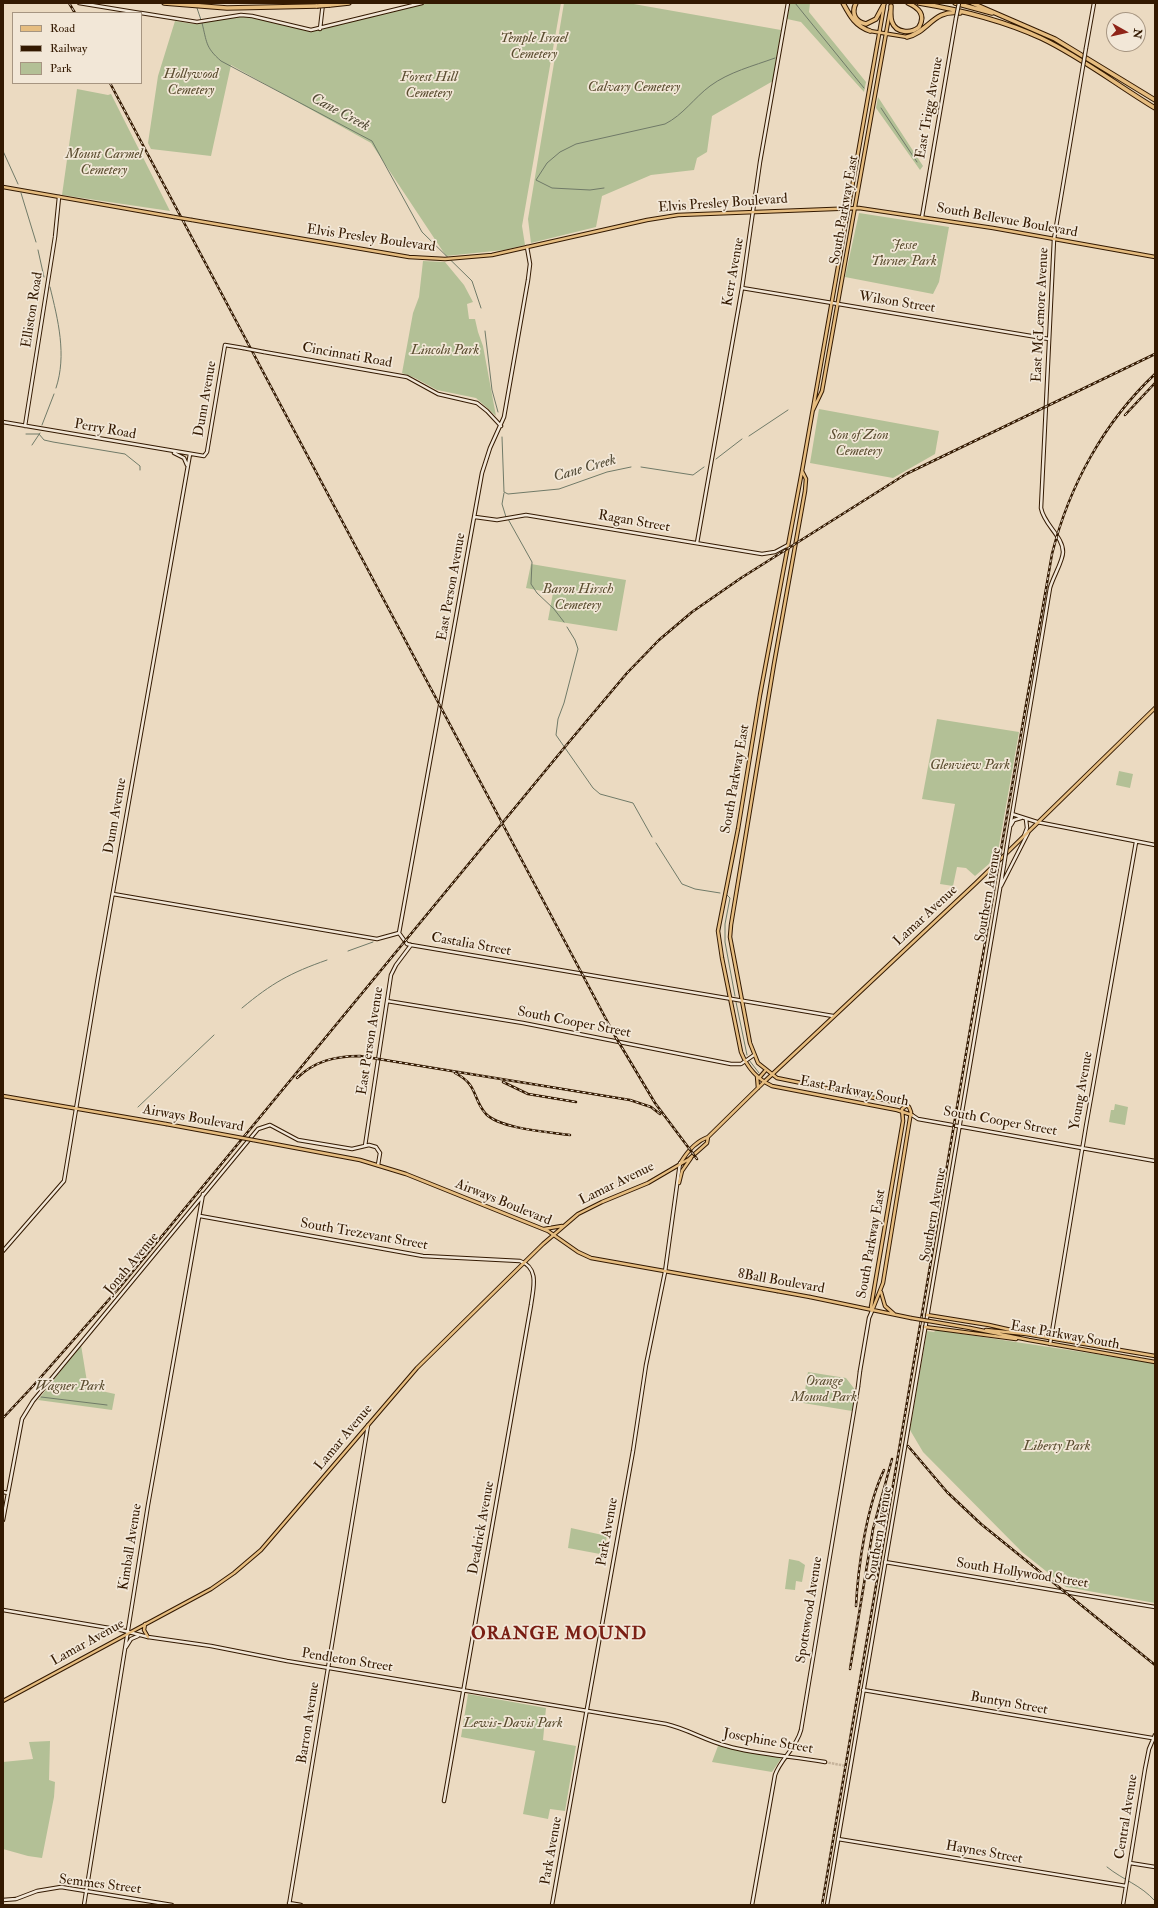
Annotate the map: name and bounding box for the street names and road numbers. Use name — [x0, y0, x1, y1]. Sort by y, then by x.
street label: East Trigg Avenue — [913, 56, 947, 160]
street label: South Parkway East — [827, 154, 863, 266]
street label: Elvis Presley Boulevard — [658, 191, 788, 217]
street label: South Bellevue Boulevard — [935, 200, 1079, 242]
street label: Elvis Presley Boulevard — [306, 222, 436, 256]
street label: Kerr Avenue — [720, 236, 748, 308]
street label: East McLemore Avenue — [1029, 247, 1053, 383]
street label: Elliston Road — [19, 271, 47, 349]
street label: Wilson Street — [858, 289, 936, 317]
street label: Cincinnati Road — [301, 340, 393, 372]
street label: Dunn Avenue — [191, 360, 221, 438]
street label: Perry Road — [73, 416, 137, 444]
street label: Ragan Street — [597, 507, 671, 537]
street label: East Person Avenue — [434, 532, 470, 642]
street label: South Parkway East — [718, 723, 754, 835]
street label: Dunn Avenue — [101, 777, 131, 855]
street label: Southern Avenue — [972, 847, 1006, 943]
street label: Lamar Avenue — [891, 882, 961, 950]
street label: Castalia Street — [430, 930, 512, 960]
street label: East Person Avenue — [354, 986, 388, 1096]
street label: South Cooper Street — [516, 1004, 632, 1042]
street label: Young Avenue — [1067, 1050, 1097, 1132]
street label: East Parkway South — [798, 1073, 910, 1111]
street label: Airways Boulevard — [141, 1102, 245, 1136]
street label: South Cooper Street — [942, 1104, 1058, 1140]
street label: Lamar Avenue — [577, 1159, 657, 1209]
street label: Southern Avenue — [917, 1167, 951, 1263]
street label: Airways Boulevard — [452, 1176, 554, 1230]
street label: South Parkway East — [854, 1188, 890, 1300]
street label: South Trezevant Street — [299, 1216, 429, 1254]
street label: Jonah Avenue — [101, 1230, 163, 1298]
street label: 8Ball Boulevard — [736, 1266, 826, 1298]
street label: East Parkway South — [1009, 1318, 1121, 1354]
street label: Lamar Avenue — [311, 1401, 377, 1475]
street label: Deadrick Avenue — [466, 1480, 498, 1576]
street label: Southern Avenue — [863, 1486, 897, 1582]
street label: Park Avenue — [594, 1497, 622, 1567]
street label: Kimball Avenue — [116, 1502, 146, 1592]
street label: Spottswood Avenue — [793, 1555, 827, 1665]
street label: South Hollywood Street — [955, 1555, 1089, 1593]
street label: Lamar Avenue — [48, 1616, 128, 1670]
street label: Pendleton Street — [300, 1645, 394, 1677]
street label: Barron Avenue — [294, 1681, 324, 1765]
street label: Buntyn Street — [969, 1689, 1049, 1719]
street label: Josephine Street — [722, 1726, 814, 1758]
street label: Central Avenue — [1112, 1773, 1142, 1861]
street label: Park Avenue — [538, 1816, 566, 1886]
street label: Haynes Street — [944, 1838, 1024, 1868]
street label: Semmes Street — [58, 1872, 142, 1898]

